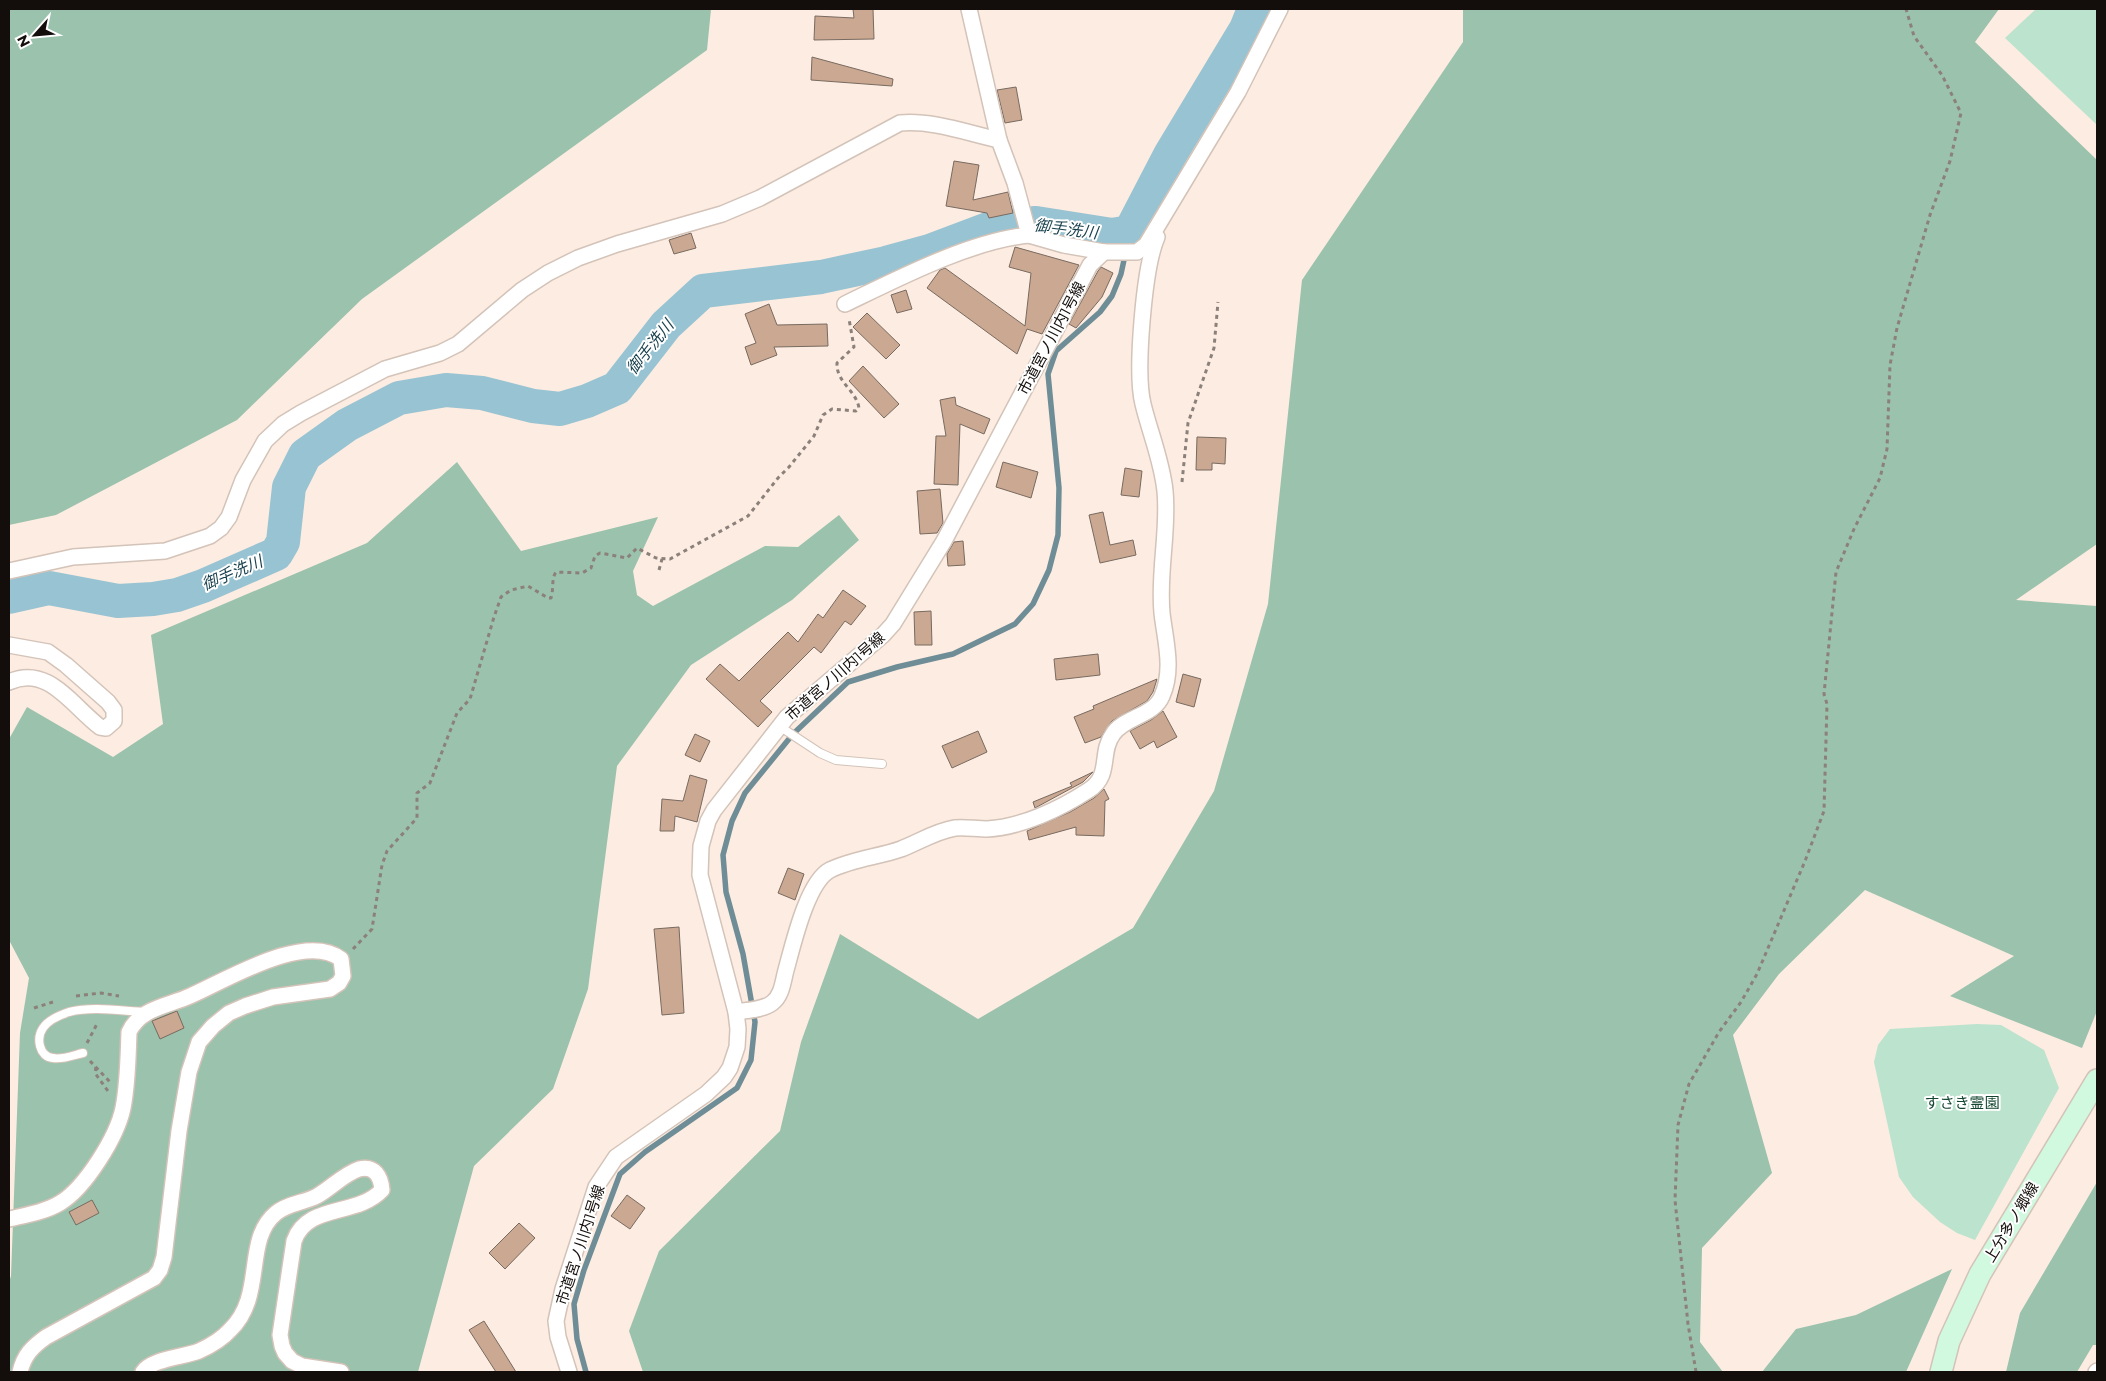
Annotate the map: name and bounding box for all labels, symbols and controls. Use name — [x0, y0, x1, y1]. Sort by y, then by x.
north arrow — [10, 10, 60, 60]
text: N — [13, 32, 34, 50]
water label: 御手洗川 — [1033, 216, 1101, 243]
street label: 市道宮ノ川内1号線 — [1013, 278, 1089, 398]
water label: 御手洗川 — [622, 315, 679, 378]
water label: 御手洗川 — [199, 551, 267, 594]
street label: 市道宮ノ川内1号線 — [781, 628, 889, 724]
park label: すさき霊園 — [1924, 1093, 2000, 1112]
street label: 上分多ノ郷線 — [1980, 1179, 2042, 1265]
street label: 市道宮ノ川内1号線 — [552, 1182, 608, 1308]

